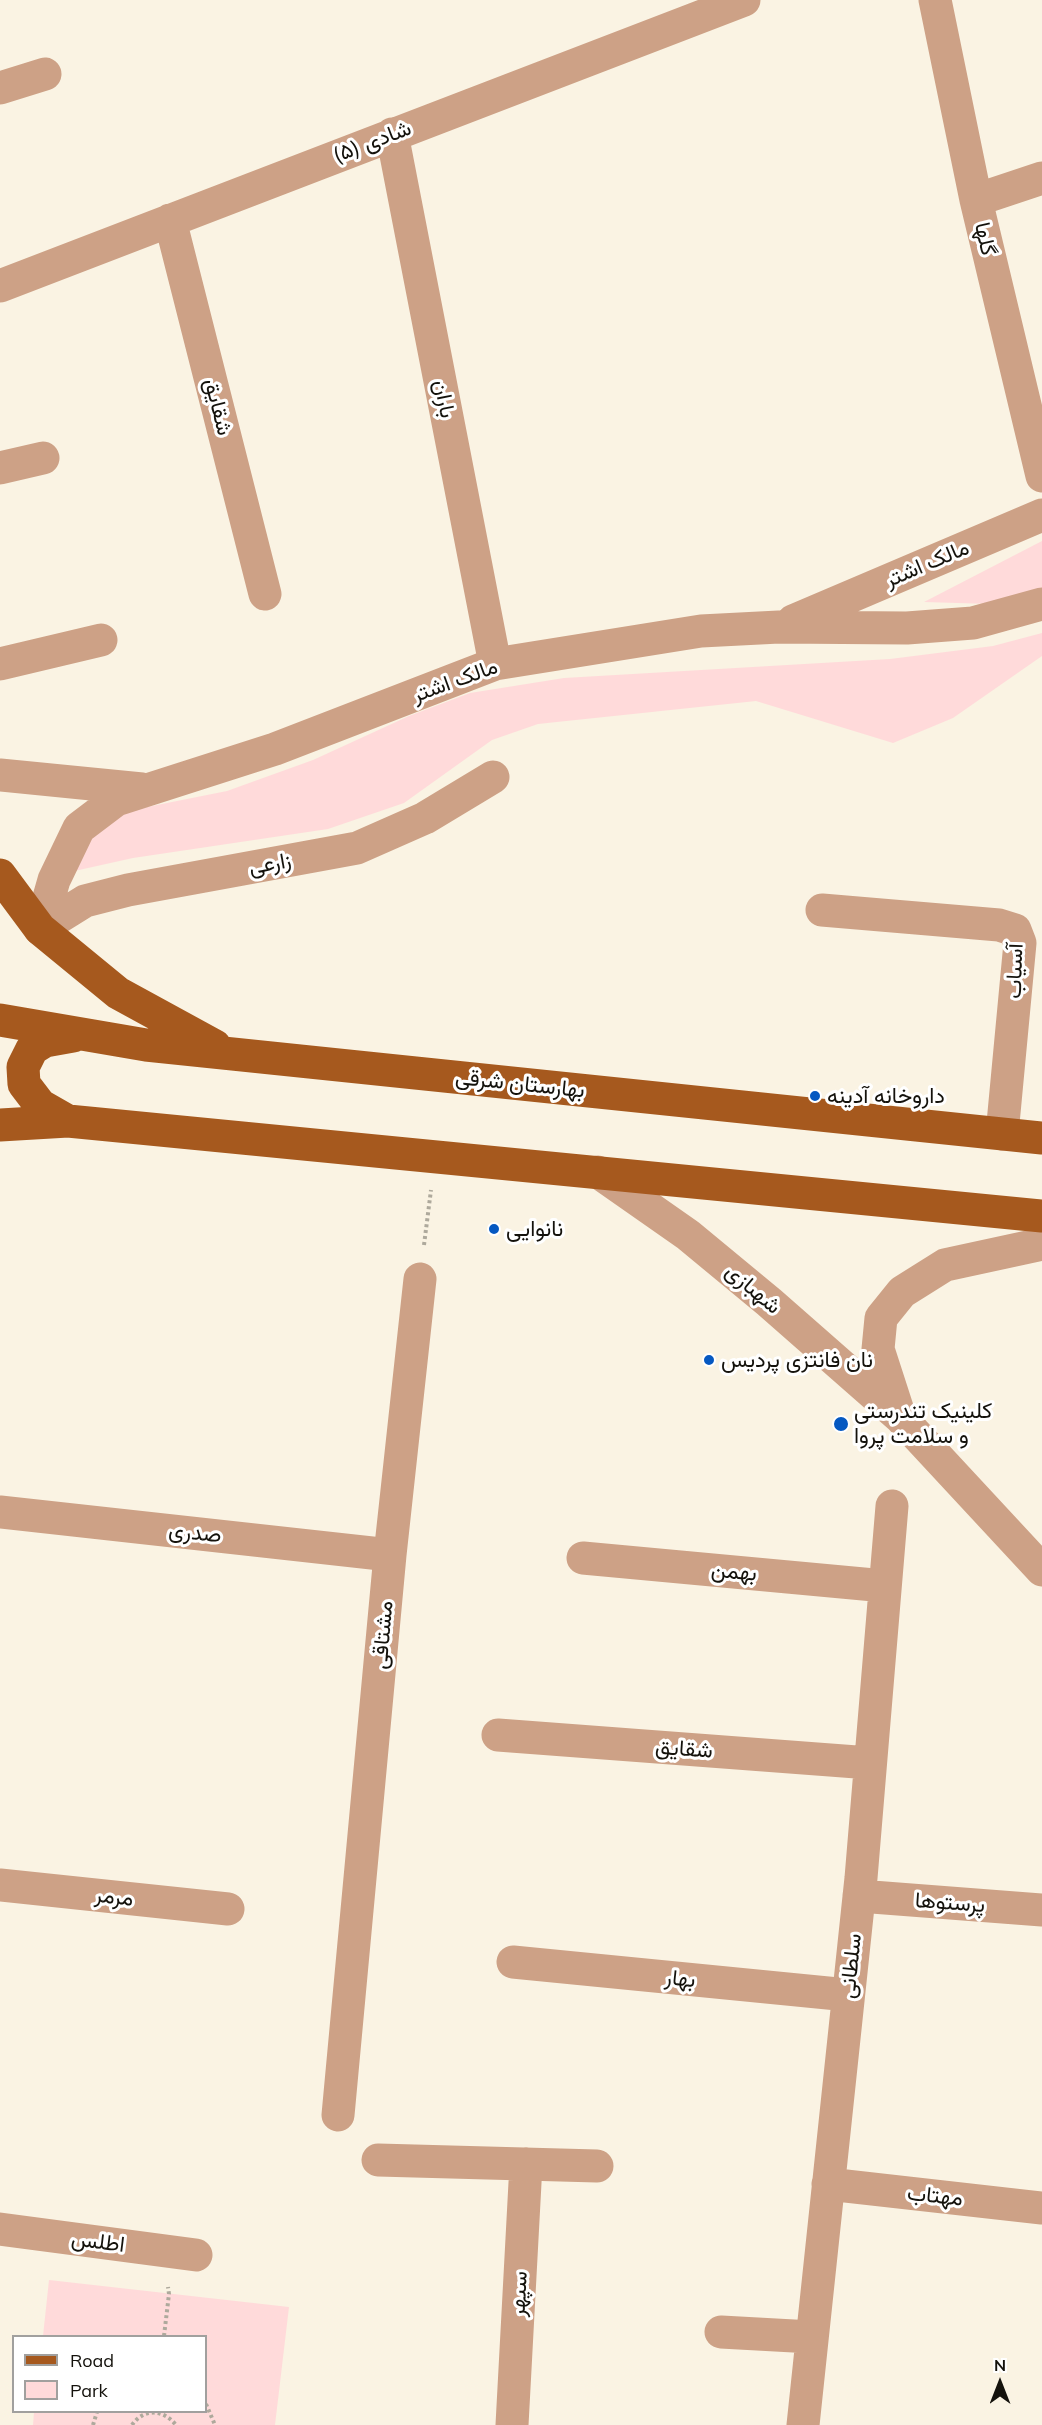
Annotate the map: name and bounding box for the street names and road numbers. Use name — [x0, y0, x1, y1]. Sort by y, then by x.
street label: شادی (۵) — [329, 115, 415, 169]
street label: گلها — [968, 220, 1002, 258]
street label: شقایق — [198, 376, 238, 438]
street label: باران — [427, 378, 461, 420]
street label: مالک اشتر — [881, 534, 973, 594]
street label: مالک اشتر — [409, 653, 501, 709]
street label: زارعی — [247, 847, 293, 881]
street label: آسیاب — [1001, 943, 1029, 999]
street label: بهارستان شرقی — [454, 1064, 586, 1104]
street label: شهبازی — [720, 1258, 786, 1320]
street label: صدری — [167, 1517, 223, 1549]
street label: بهمن — [710, 1557, 758, 1587]
street label: مشتاقی — [367, 1600, 399, 1670]
street label: شقایق — [654, 1734, 714, 1764]
street label: مرمر — [93, 1882, 135, 1912]
street label: پرستوها — [914, 1887, 986, 1919]
street label: سلطانی — [834, 1932, 868, 2000]
street label: بهار — [663, 1964, 697, 1994]
street label: مهتاب — [906, 2180, 964, 2212]
street label: اطلس — [70, 2226, 126, 2258]
street label: سپهر — [505, 2270, 533, 2318]

